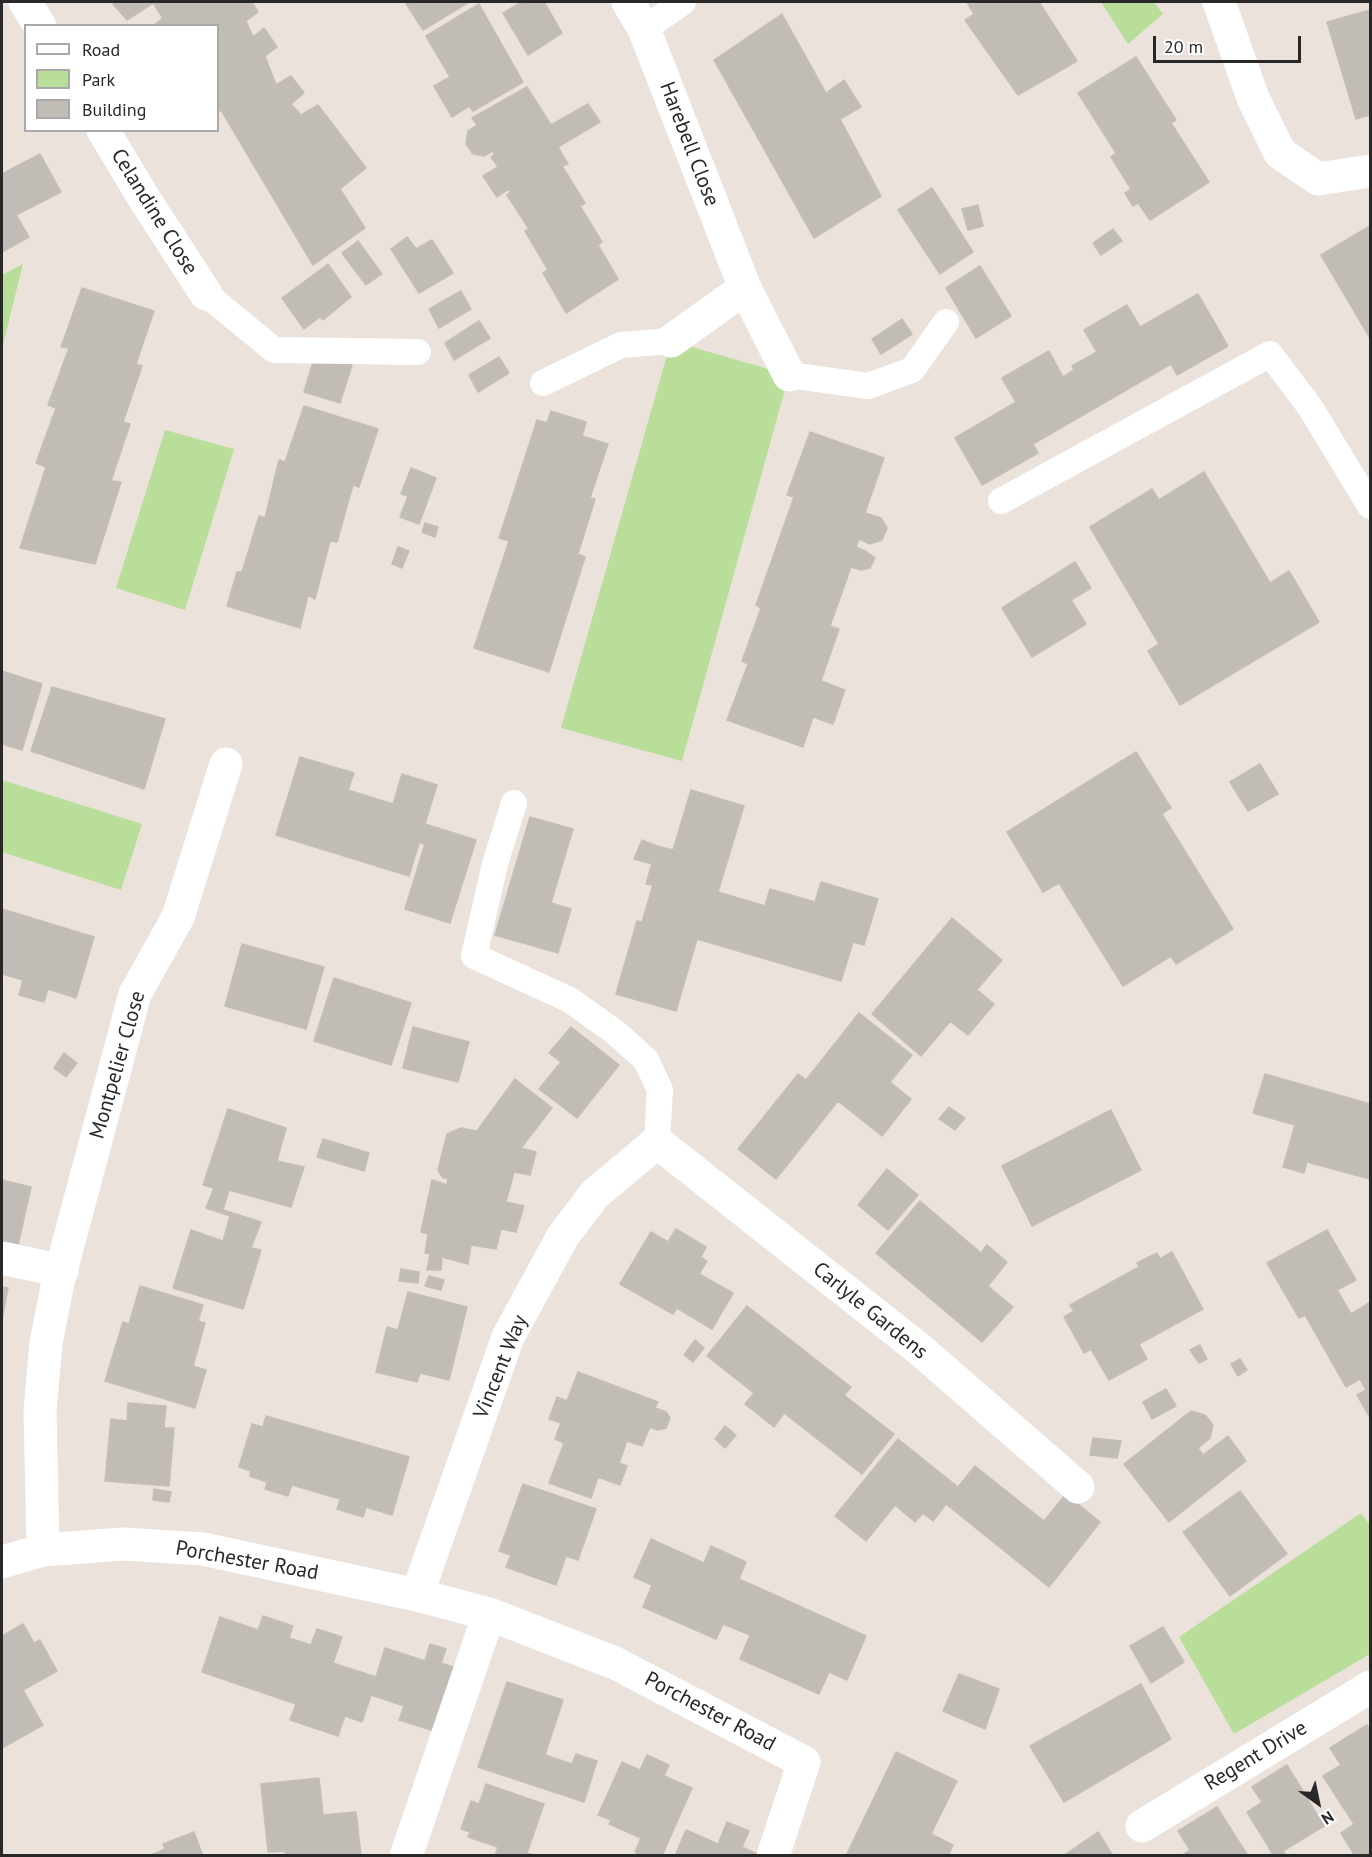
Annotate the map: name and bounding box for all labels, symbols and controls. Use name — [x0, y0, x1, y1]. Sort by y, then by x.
legend — [24, 24, 219, 132]
scale bar — [1156, 24, 1304, 62]
text: 20 m — [1164, 35, 1203, 58]
text: Road — [82, 38, 120, 61]
text: Park — [82, 68, 115, 91]
street label: Harebell Close — [654, 78, 724, 210]
text: Building — [82, 98, 146, 121]
street label: Celandine Close — [105, 144, 203, 280]
street label: Montpelier Close — [85, 988, 151, 1142]
street label: Carlyle Gardens — [808, 1257, 932, 1365]
street label: Vincent Way — [469, 1311, 533, 1423]
street label: Porchester Road — [174, 1536, 320, 1586]
street label: Porchester Road — [640, 1667, 780, 1757]
street label: Regent Drive — [1200, 1716, 1312, 1796]
north arrow — [1288, 1773, 1348, 1833]
text: N — [1318, 1807, 1338, 1829]

